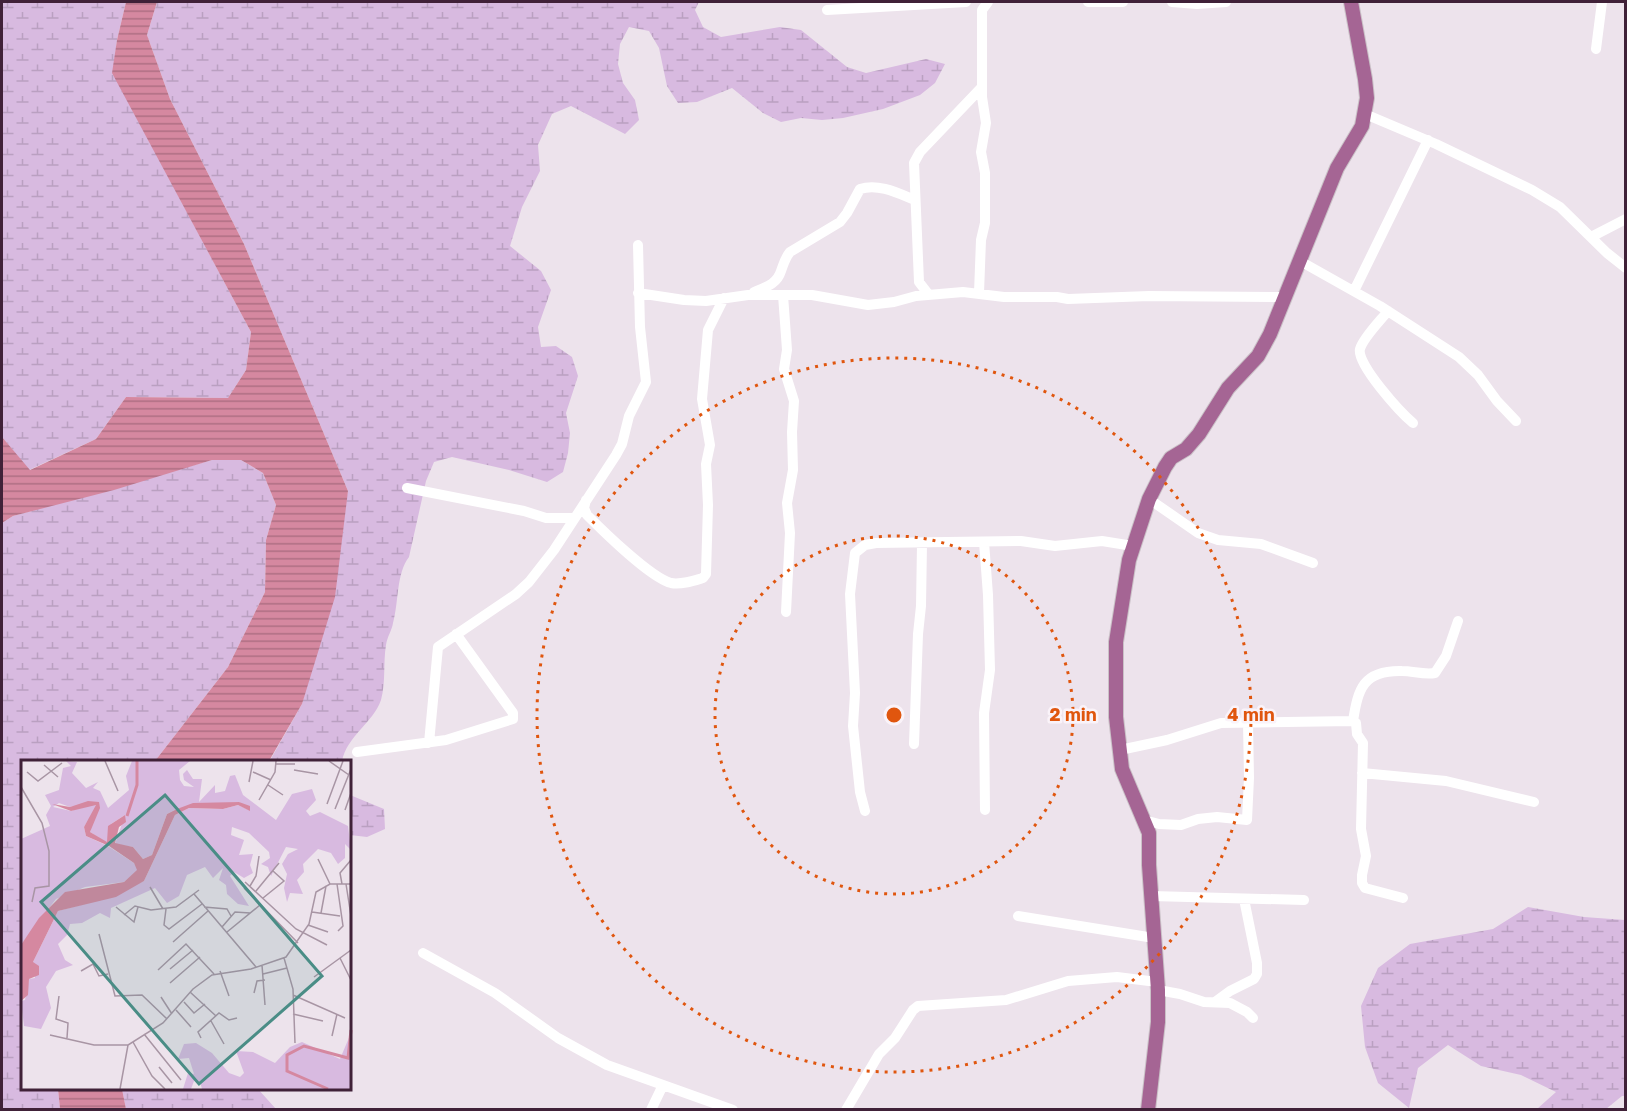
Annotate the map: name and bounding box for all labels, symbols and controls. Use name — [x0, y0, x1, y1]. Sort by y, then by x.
text: 2 min — [1049, 703, 1097, 725]
text: 4 min — [1227, 703, 1275, 725]
centre of rings — [884, 705, 904, 725]
inset map — [21, 760, 351, 1090]

